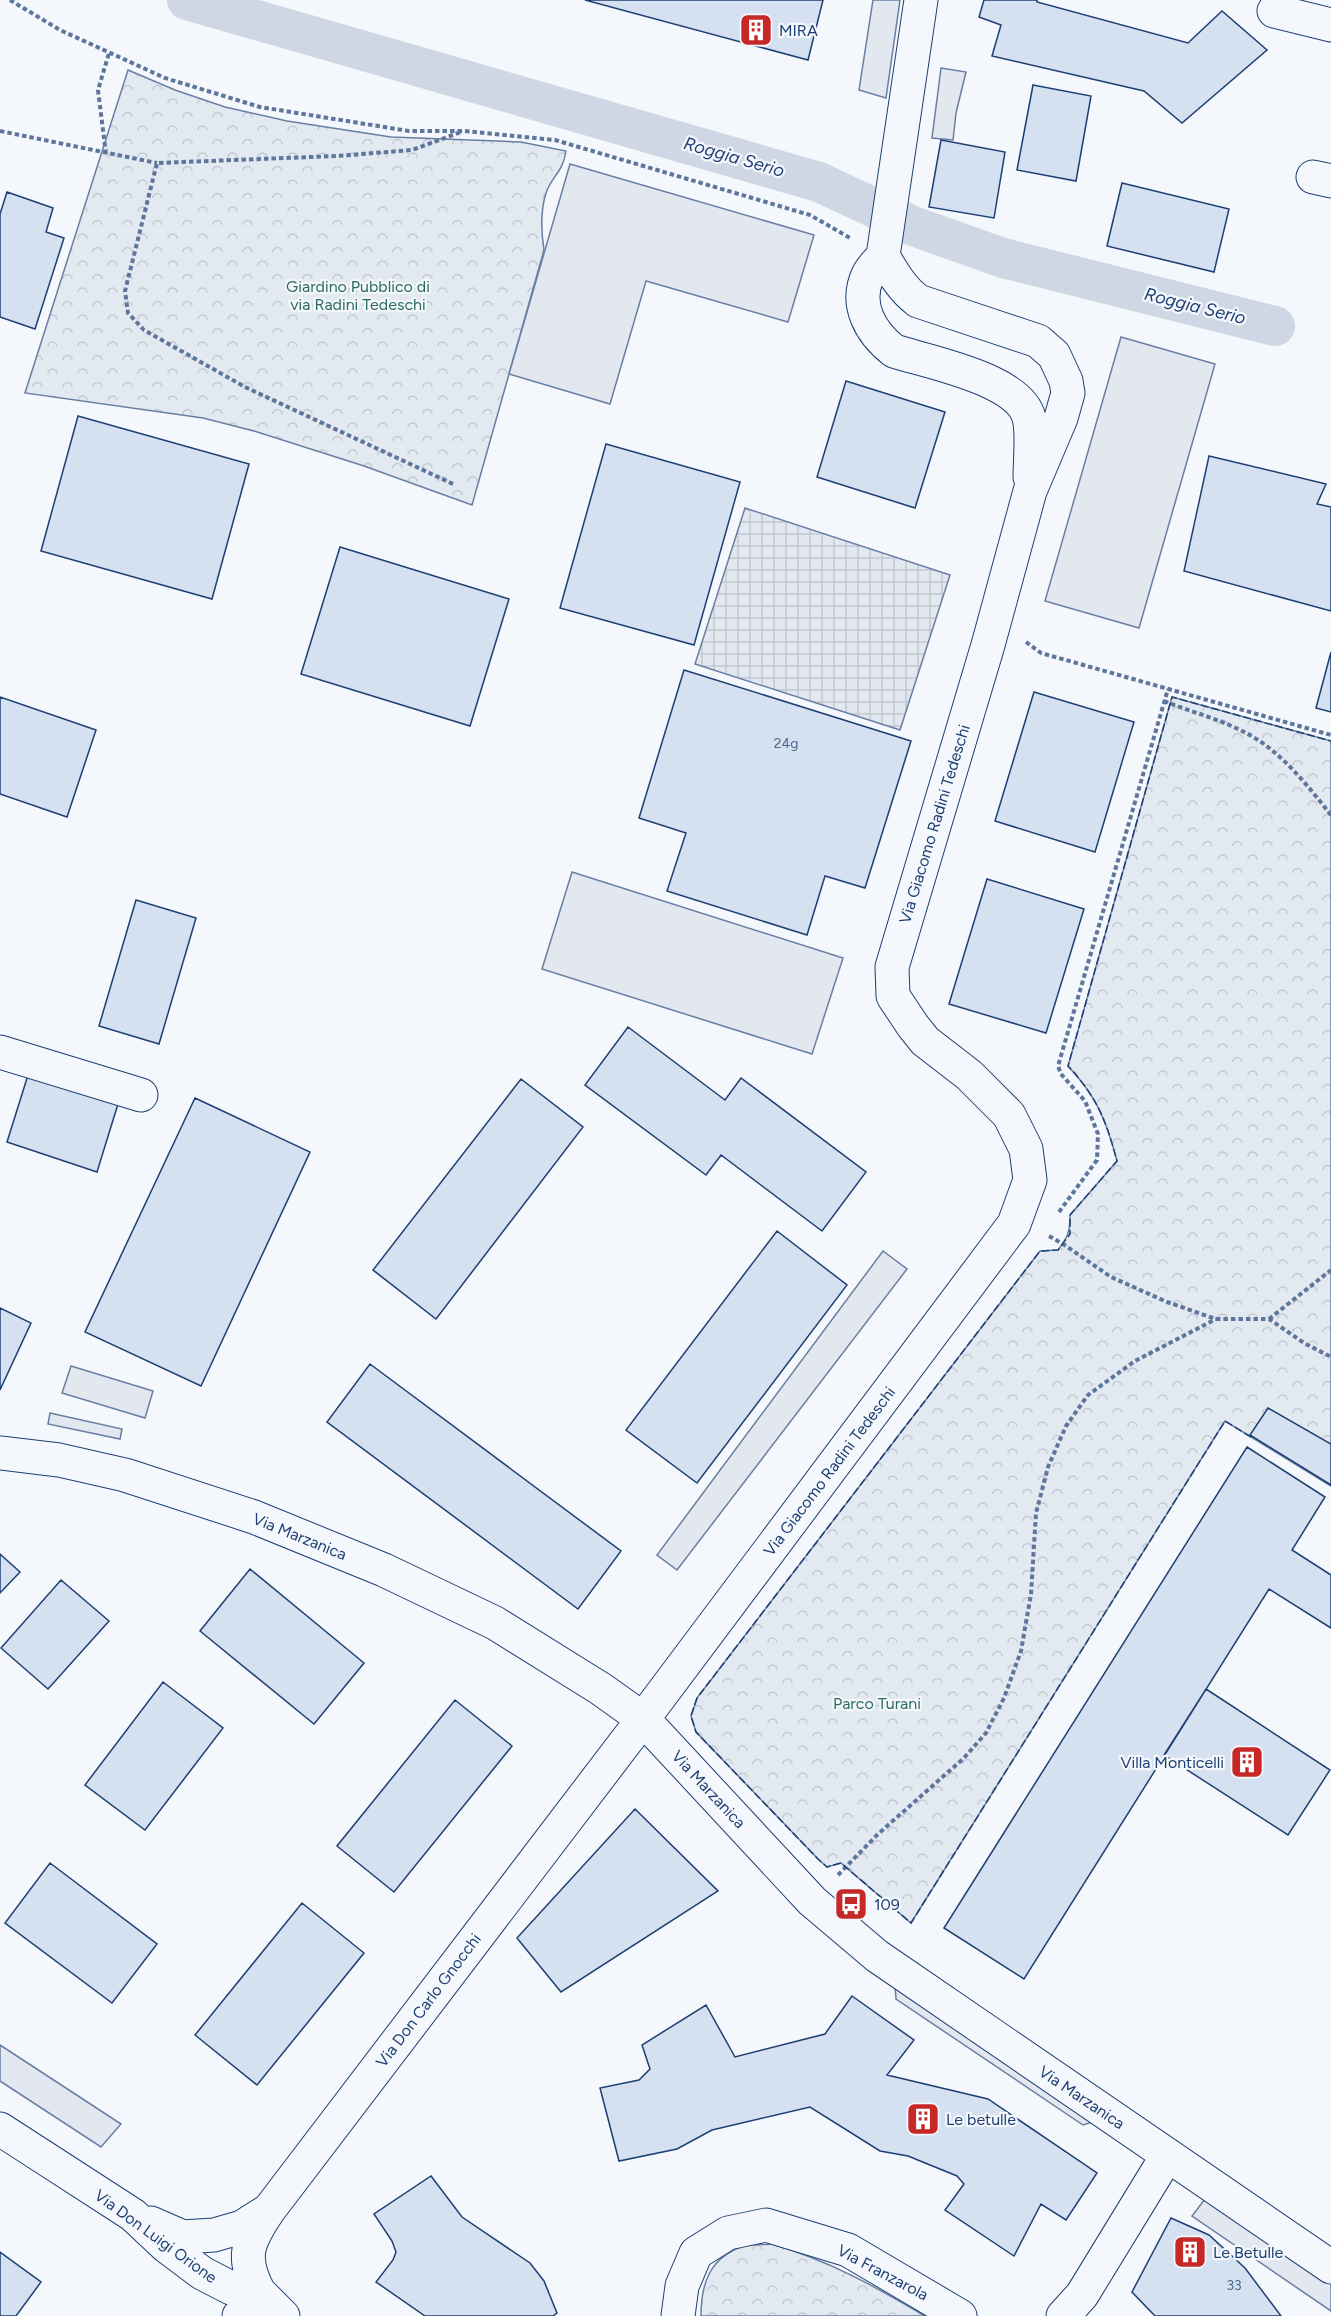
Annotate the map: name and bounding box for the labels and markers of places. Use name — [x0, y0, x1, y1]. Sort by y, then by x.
building icon: MIRA — [738, 12, 774, 48]
place label: MIRA — [779, 21, 818, 40]
building icon: Villa Monticelli — [1229, 1744, 1265, 1780]
place label: Villa Monticelli — [1120, 1753, 1224, 1772]
bus stop icon: 109 — [833, 1886, 869, 1922]
place label: 109 — [874, 1895, 900, 1914]
building icon: Le betulle — [905, 2101, 941, 2137]
place label: Le betulle — [946, 2110, 1016, 2129]
building icon: Le Betulle — [1172, 2234, 1208, 2270]
place label: Le Betulle — [1213, 2243, 1284, 2262]

